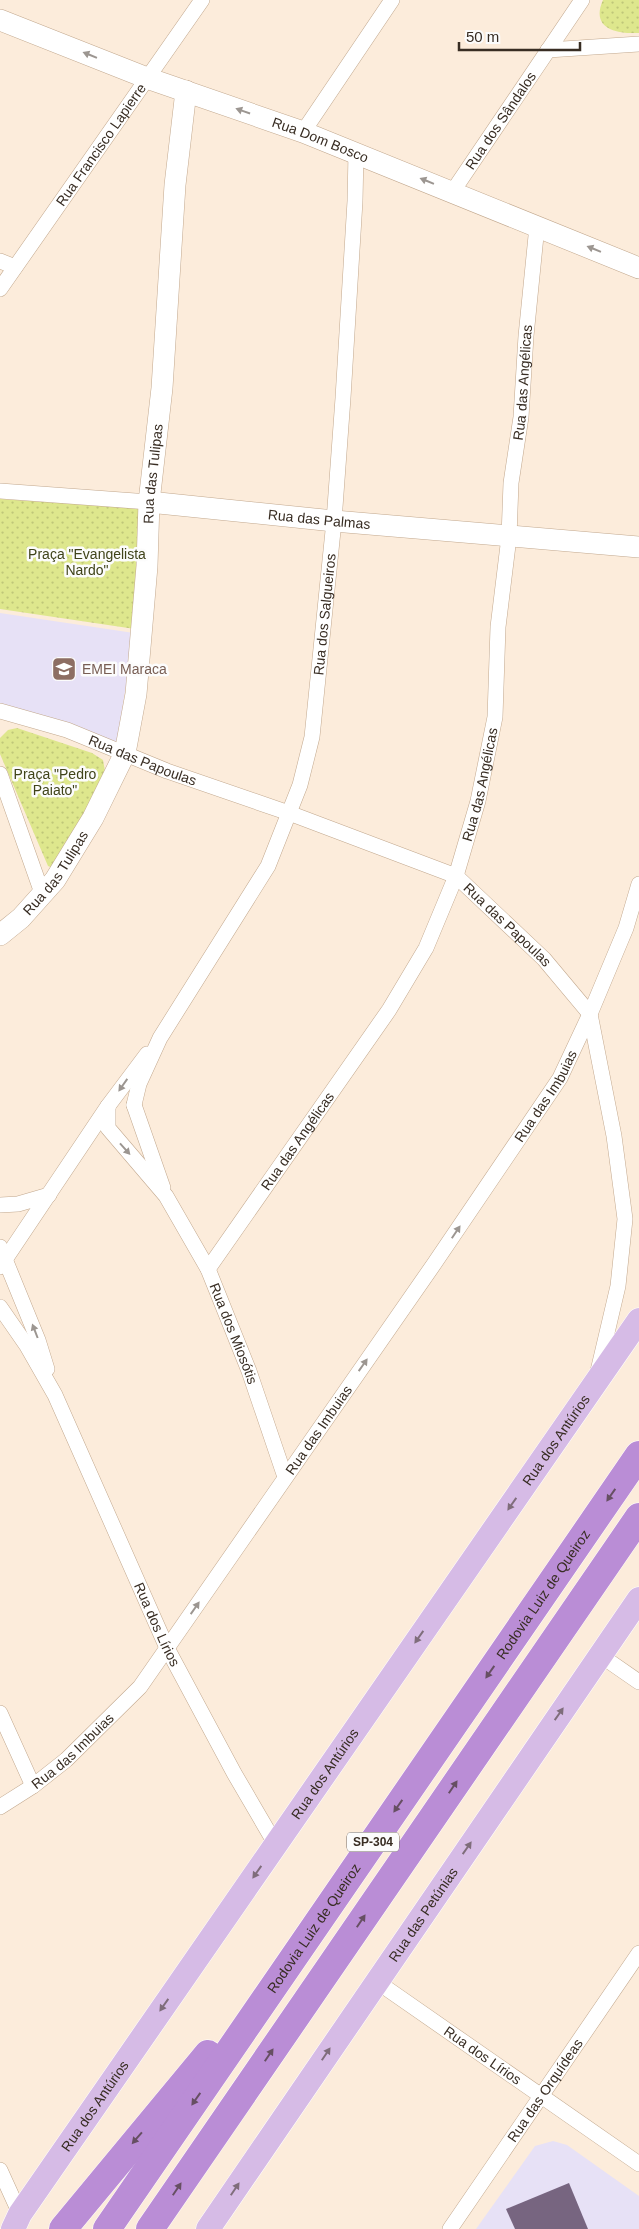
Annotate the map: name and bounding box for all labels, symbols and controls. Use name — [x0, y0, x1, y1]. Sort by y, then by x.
scale bar — [459, 20, 580, 52]
text: 50 m — [466, 28, 499, 45]
one-way arrow — [82, 51, 97, 59]
street label: Rua dos Sândalos — [462, 69, 539, 173]
street label: Rua Francisco Lapierre — [53, 80, 149, 209]
one-way arrow — [235, 107, 250, 114]
street label: Rua Dom Bosco — [270, 114, 371, 166]
one-way arrow — [420, 177, 434, 185]
one-way arrow — [587, 245, 601, 253]
street label: Rua das Angélicas — [510, 324, 535, 442]
street label: Rua das Tulipas — [140, 423, 166, 524]
street label: Rua das Palmas — [267, 506, 371, 532]
park label: Praça "Evangelista Nardo" — [28, 546, 146, 578]
street label: Rua dos Salgueiros — [310, 553, 339, 676]
school or university icon: EMEI Maraca — [51, 656, 77, 682]
place label: EMEI Maraca — [82, 661, 167, 677]
street label: Rua das Angélicas — [459, 726, 501, 843]
street label: Rua das Papoulas — [86, 732, 198, 789]
park label: Praça "Pedro Paiato" — [14, 766, 97, 798]
street label: Rua das Tulipas — [20, 828, 91, 918]
street label: Rua das Papoulas — [460, 879, 555, 970]
street label: Rua das Imbuias — [511, 1048, 580, 1145]
one-way arrow — [117, 1078, 128, 1091]
street label: Rua das Angélicas — [258, 1089, 337, 1193]
one-way arrow — [119, 1142, 131, 1154]
one-way arrow — [451, 1225, 461, 1238]
street label: Rua dos Miosótis — [206, 1281, 261, 1386]
one-way arrow — [31, 1324, 38, 1339]
one-way arrow — [358, 1358, 368, 1372]
street label: Rua das Imbuias — [282, 1382, 355, 1478]
street label: Rua dos Antúrios — [519, 1392, 593, 1488]
one-way arrow — [606, 1488, 616, 1502]
one-way arrow — [507, 1497, 517, 1511]
street label: Rodovia Luiz de Queiroz — [493, 1527, 593, 1662]
street label: Rua dos Lírios — [131, 1580, 183, 1669]
one-way arrow — [190, 1601, 199, 1615]
one-way arrow — [414, 1631, 424, 1644]
one-way arrow — [485, 1666, 495, 1679]
one-way arrow — [554, 1707, 564, 1721]
street label: Rua das Imbuias — [28, 1710, 117, 1792]
street label: Rua dos Antúrios — [288, 1725, 362, 1822]
one-way arrow — [448, 1780, 458, 1794]
one-way arrow — [393, 1799, 402, 1813]
road number: SP-304 — [347, 1832, 399, 1851]
one-way arrow — [462, 1841, 472, 1855]
street label: Rodovia Luiz de Queiroz — [264, 1860, 364, 1996]
street label: Rua das Petúnias — [385, 1864, 461, 1965]
one-way arrow — [252, 1865, 262, 1879]
one-way arrow — [356, 1914, 366, 1928]
one-way arrow — [159, 1999, 169, 2012]
street label: Rua dos Lírios — [441, 2023, 524, 2088]
street label: Rua das Orquídeas — [504, 2036, 586, 2145]
one-way arrow — [321, 2047, 331, 2061]
one-way arrow — [264, 2048, 274, 2062]
street label: Rua dos Antúrios — [58, 2057, 132, 2154]
one-way arrow — [191, 2092, 201, 2106]
one-way arrow — [131, 2131, 143, 2143]
one-way arrow — [172, 2182, 182, 2196]
one-way arrow — [230, 2182, 240, 2195]

